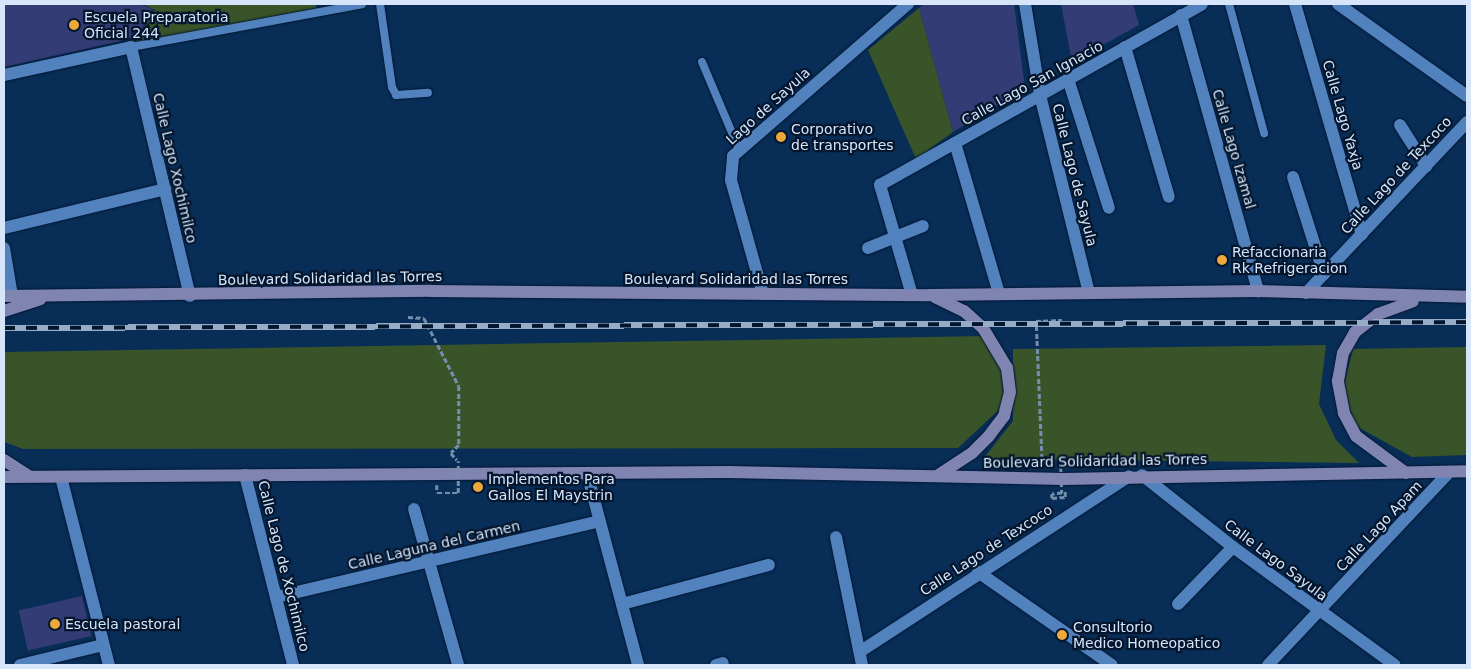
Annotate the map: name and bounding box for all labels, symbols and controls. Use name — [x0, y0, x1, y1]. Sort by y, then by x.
place label: Escuela Preparatoria Oficial 244 — [84, 9, 229, 41]
marker: Escuela Preparatoria Oficial 244 — [68, 19, 80, 31]
street label: Calle Lago San Ignacio — [958, 37, 1106, 129]
street label: Calle Lago Yaxja — [1319, 58, 1367, 172]
street label: Lago de Sayula — [723, 64, 813, 148]
street label: Calle Lago Izamal — [1209, 87, 1259, 211]
street label: Calle Lago Xochimilco — [150, 91, 200, 245]
street label: Calle Lago de Sayula — [1049, 102, 1101, 248]
street label: Calle Lago de Texcoco — [1337, 113, 1455, 237]
place label: Corporativo de transportes — [791, 121, 894, 154]
marker: Corporativo de transportes — [775, 131, 787, 143]
place label: Refaccionaria Rk Refrigeracion — [1232, 244, 1347, 276]
marker: Refaccionaria Rk Refrigeracion — [1216, 254, 1228, 266]
street label: Boulevard Solidaridad las Torres — [218, 268, 442, 288]
street label: Boulevard Solidaridad las Torres — [624, 271, 848, 287]
street label: Boulevard Solidaridad las Torres — [983, 451, 1207, 471]
place label: Implementos Para Gallos El Maystrin — [488, 471, 615, 504]
street label: Calle Lago Apam — [1333, 477, 1425, 575]
street label: Calle Lago de Xochimilco — [255, 479, 313, 653]
marker: Implementos Para Gallos El Maystrin — [472, 481, 484, 493]
street label: Calle Lago de Texcoco — [917, 501, 1055, 599]
street label: Calle Lago Sayula — [1221, 516, 1331, 604]
street label: Calle Laguna del Carmen — [346, 517, 522, 573]
place label: Escuela pastoral — [65, 616, 180, 632]
marker: Escuela pastoral — [49, 618, 61, 630]
place label: Consultorio Medico Homeopatico — [1073, 619, 1220, 652]
marker: Consultorio Medico Homeopatico — [1055, 628, 1069, 642]

